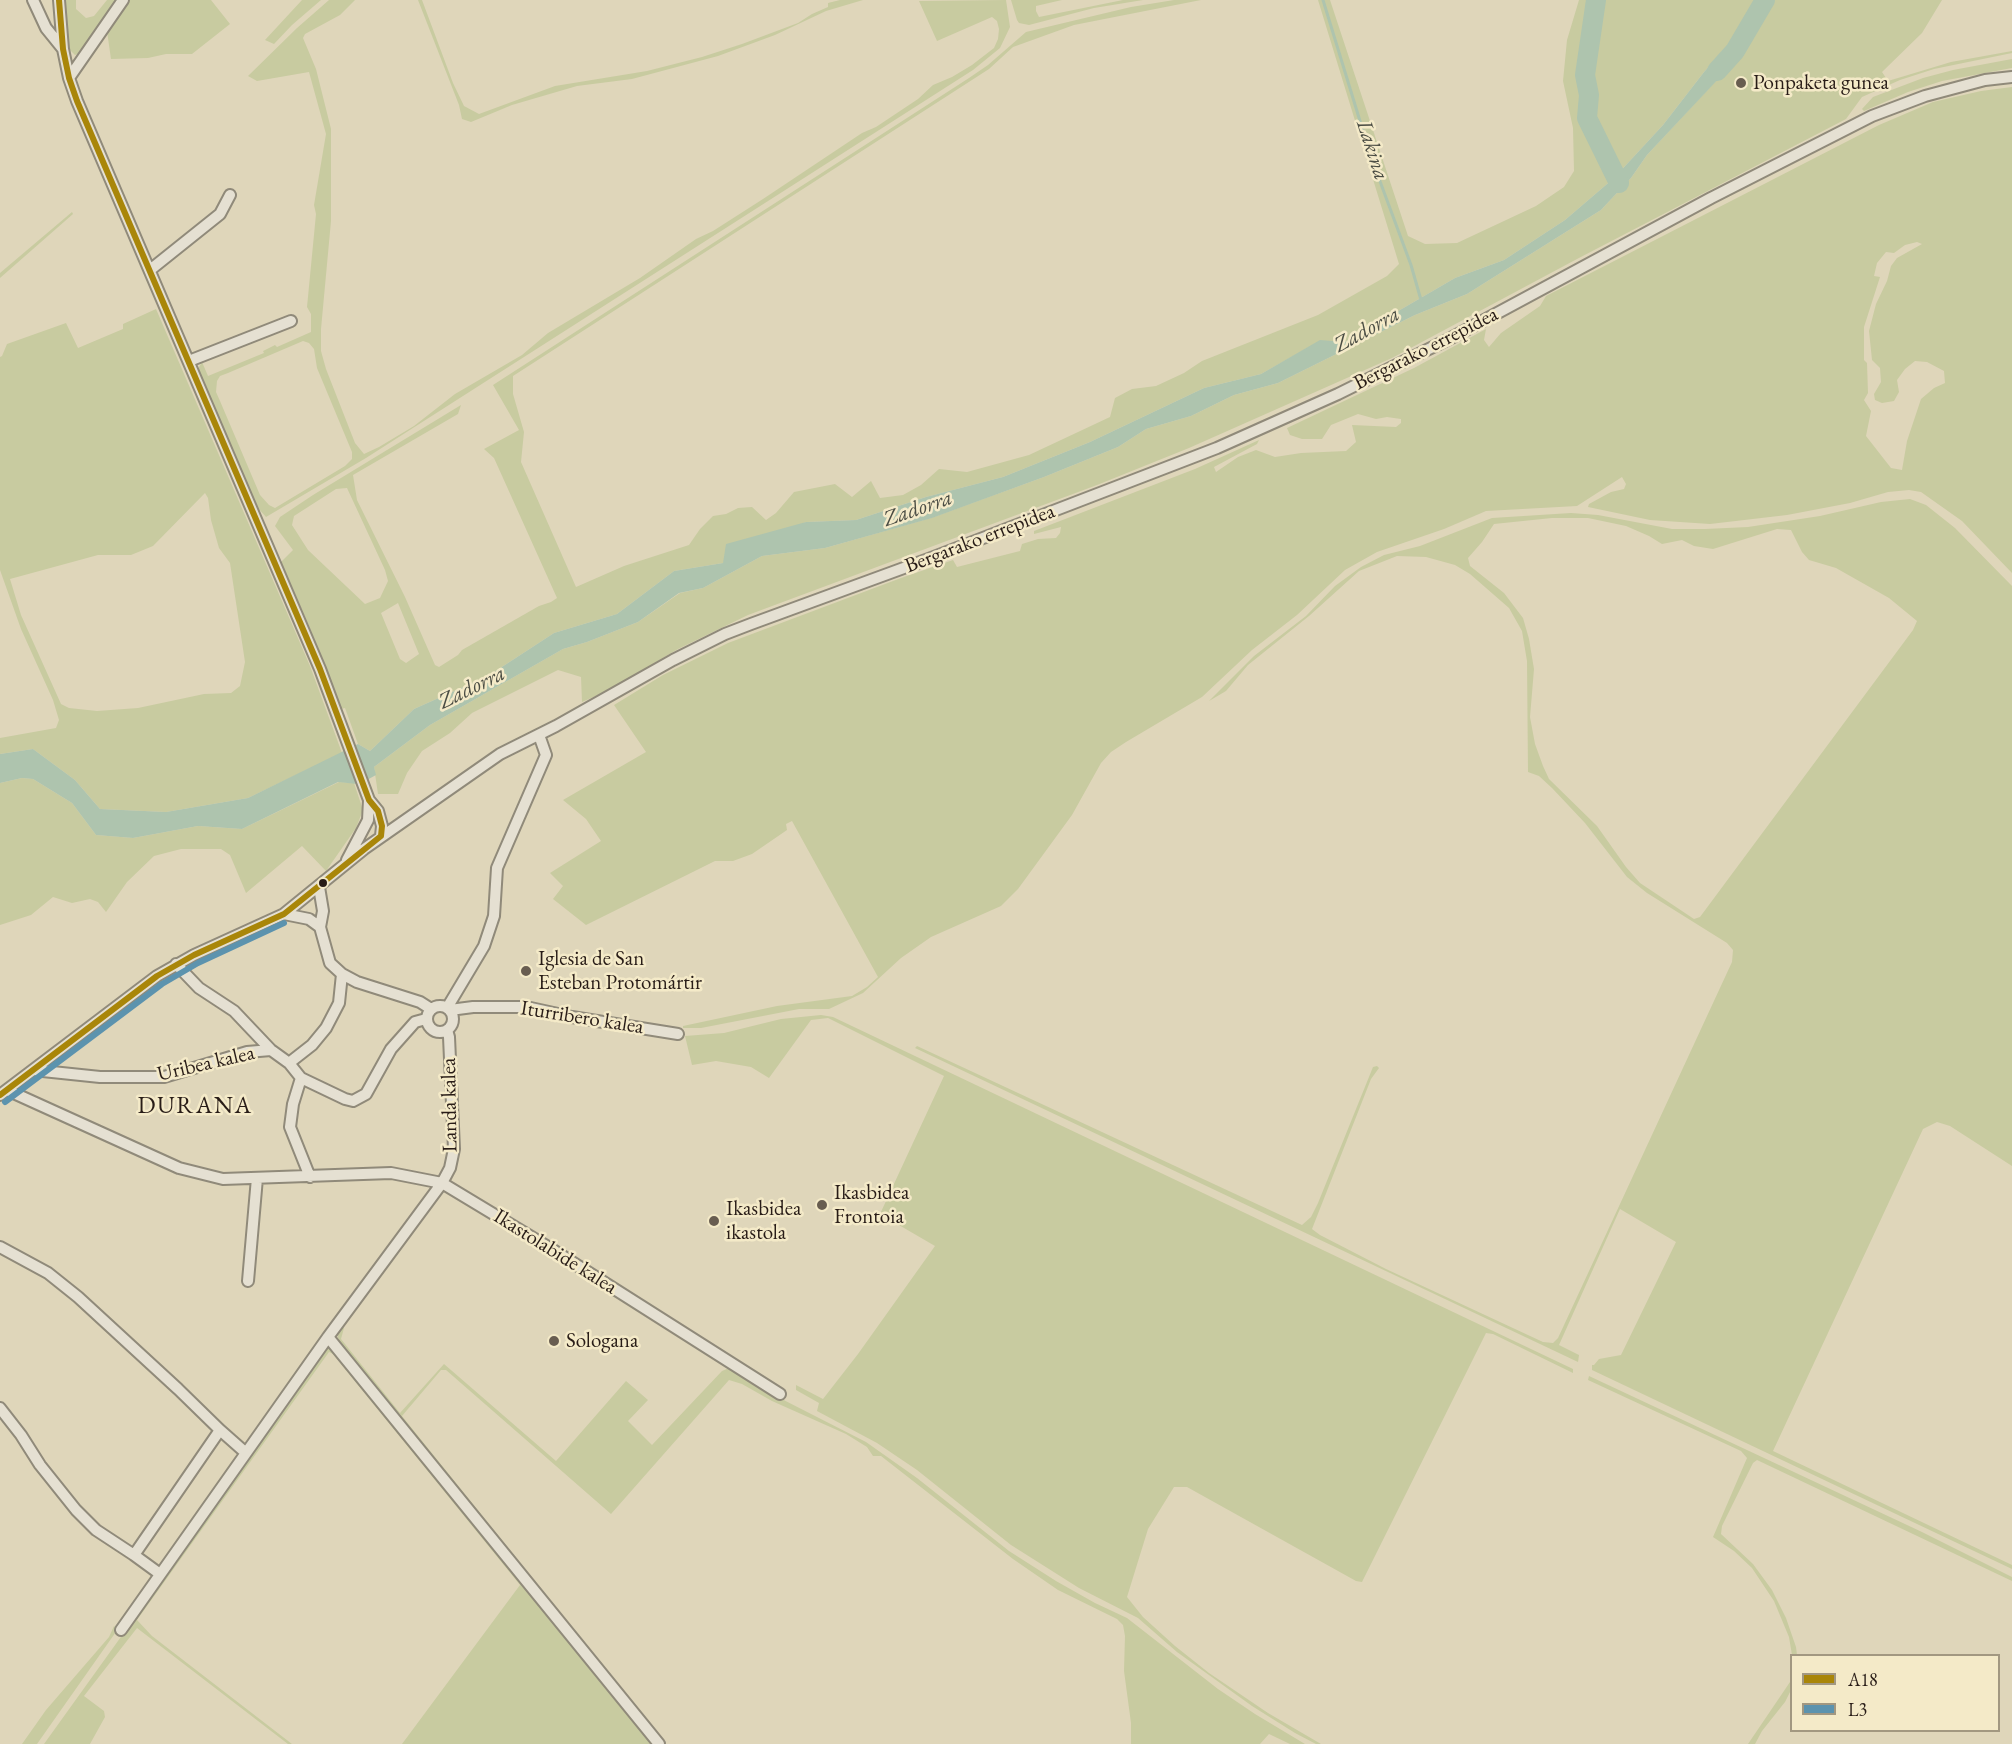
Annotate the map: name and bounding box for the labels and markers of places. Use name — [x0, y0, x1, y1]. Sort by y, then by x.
place label: Ponpaketa gunea — [1753, 70, 1889, 96]
marker: Ponpaketa gunea — [1734, 76, 1748, 90]
unlabelled marker — [317, 877, 329, 889]
place label: Iglesia de San Esteban Protomártir — [538, 946, 702, 996]
marker: Iglesia de San Esteban Protomártir — [519, 964, 533, 978]
place label: Ikasbidea Frontoia — [834, 1180, 909, 1230]
place label: Ikasbidea ikastola — [726, 1196, 801, 1246]
marker: Ikasbidea Frontoia — [815, 1198, 829, 1212]
marker: Ikasbidea ikastola — [707, 1214, 721, 1228]
place label: Sologana — [566, 1328, 638, 1354]
marker: Sologana — [547, 1334, 561, 1348]

